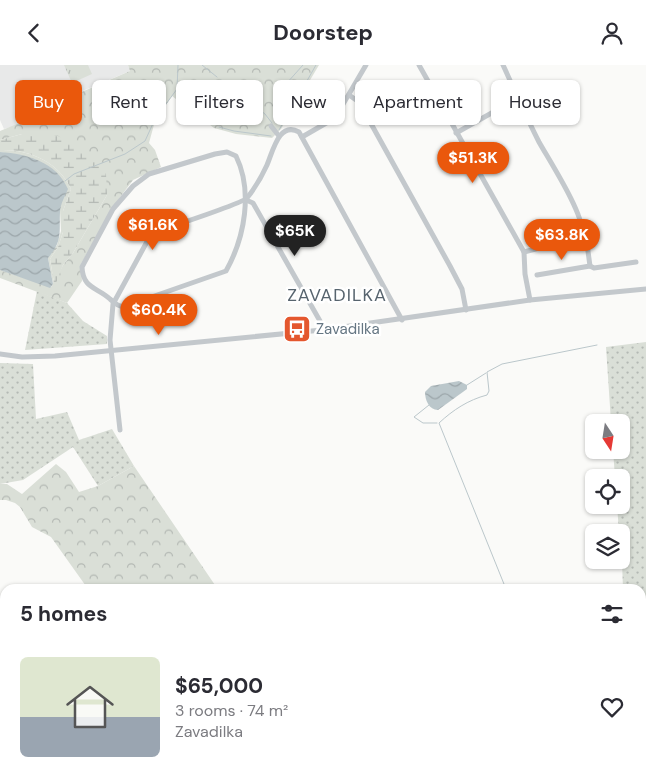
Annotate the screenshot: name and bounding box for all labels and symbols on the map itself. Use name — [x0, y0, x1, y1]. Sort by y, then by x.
pin: $51.3K — [432, 141, 514, 184]
pin: $61.6K — [112, 209, 194, 251]
pin: $65K — [265, 215, 325, 257]
pin: $63.8K — [521, 219, 603, 261]
district label: ZAVADILKA — [287, 283, 387, 307]
pin: $60.4K — [118, 293, 200, 336]
bus stop icon: Zavadilka — [282, 314, 312, 344]
place label: Zavadilka — [316, 319, 380, 339]
north arrow — [585, 414, 630, 459]

